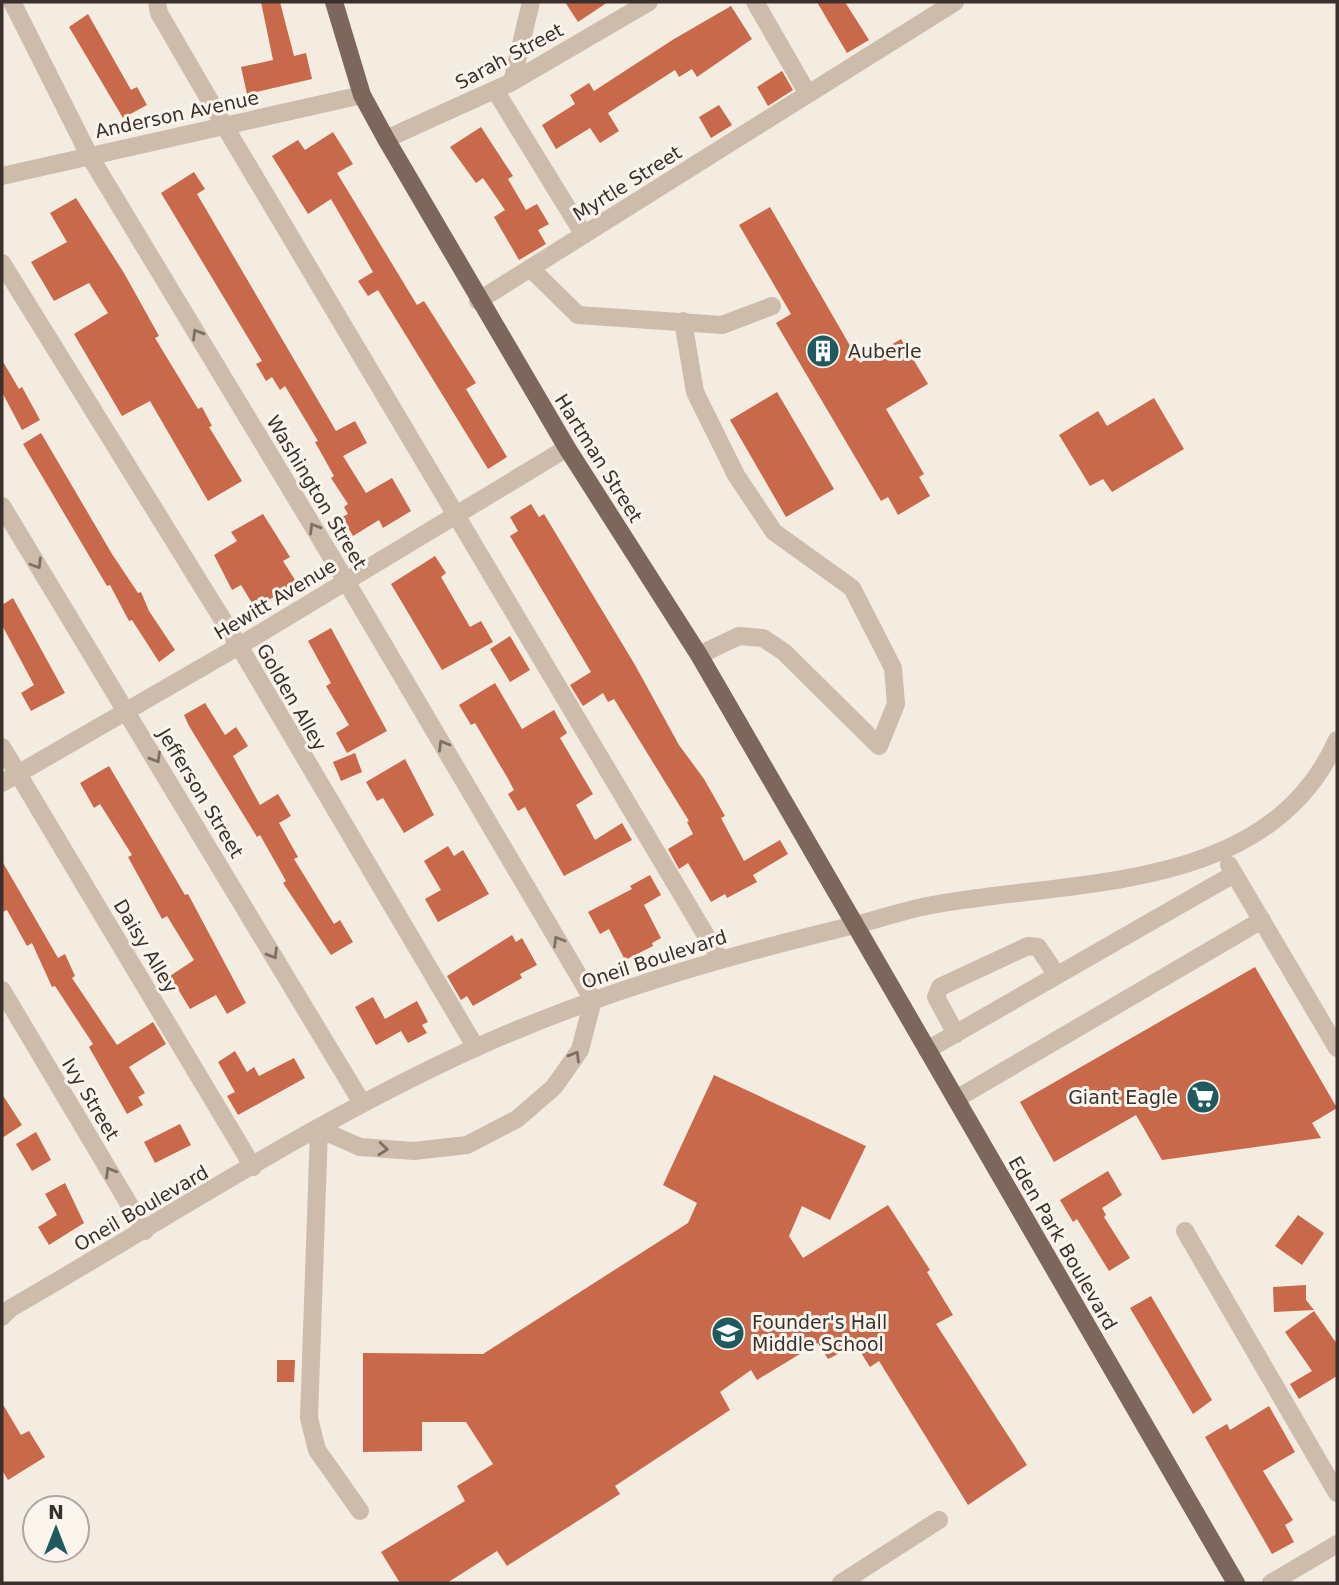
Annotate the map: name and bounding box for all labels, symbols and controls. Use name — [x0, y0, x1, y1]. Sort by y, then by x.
street label: Sarah Street — [451, 18, 567, 94]
street label: Anderson Avenue — [93, 86, 261, 142]
street label: Myrtle Street — [569, 141, 685, 225]
one-way arrow — [192, 328, 205, 341]
building icon: Auberle — [804, 332, 842, 370]
place label: Auberle — [848, 340, 922, 362]
street label: Hartman Street — [551, 390, 647, 526]
street label: Washington Street — [262, 411, 372, 573]
one-way arrow — [310, 523, 323, 536]
street label: Hewitt Avenue — [210, 554, 340, 644]
one-way arrow — [29, 556, 42, 569]
street label: Golden Alley — [252, 640, 332, 754]
street label: Jefferson Street — [153, 723, 248, 862]
one-way arrow — [439, 739, 452, 752]
one-way arrow — [148, 751, 161, 764]
street label: Daisy Alley — [109, 895, 183, 997]
street label: Oneil Boulevard — [579, 925, 729, 993]
one-way arrow — [554, 936, 567, 949]
one-way arrow — [264, 946, 277, 959]
one-way arrow — [567, 1050, 580, 1063]
street label: Ivy Street — [58, 1054, 124, 1144]
supermarket icon: Giant Eagle — [1184, 1078, 1222, 1116]
place label: Giant Eagle — [1068, 1086, 1178, 1108]
one-way arrow — [378, 1141, 389, 1156]
street label: Eden Park Boulevard — [1004, 1152, 1122, 1334]
street label: Oneil Boulevard — [70, 1161, 212, 1255]
one-way arrow — [105, 1166, 118, 1179]
place label: Founder's Hall Middle School — [752, 1311, 887, 1355]
school or university icon: Founder's Hall Middle School — [709, 1314, 747, 1352]
north arrow — [21, 1494, 91, 1564]
text: N — [48, 1501, 64, 1523]

